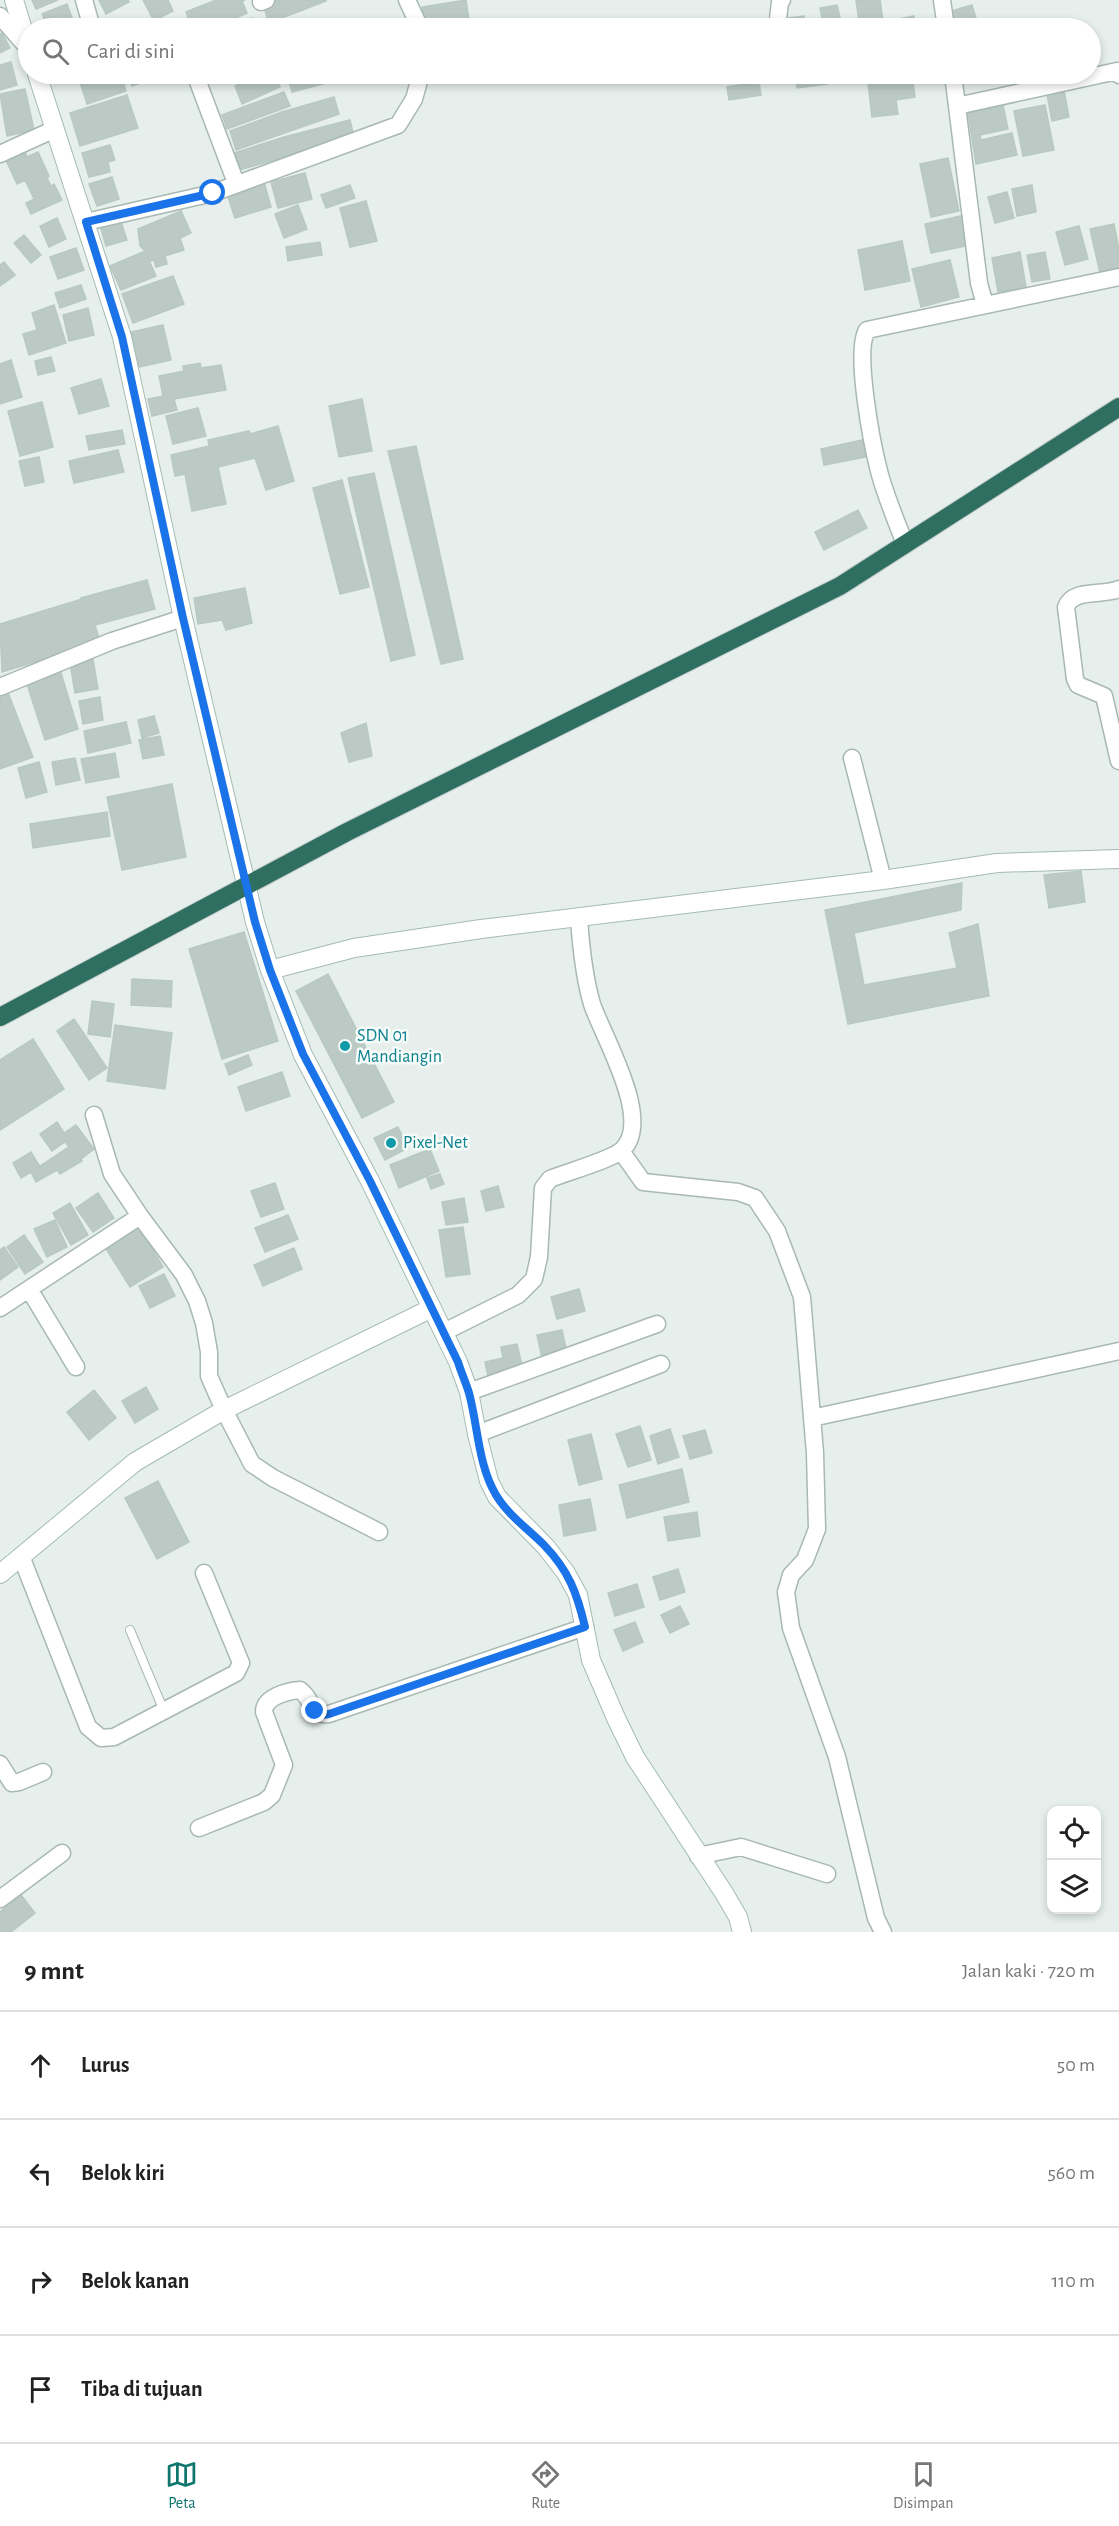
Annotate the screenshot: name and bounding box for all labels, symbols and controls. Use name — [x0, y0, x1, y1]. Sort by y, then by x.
search box — [18, 18, 1101, 84]
icon: search — [39, 35, 72, 68]
text: Cari di sini — [87, 40, 175, 62]
route start — [199, 179, 225, 205]
place label: SDN 01 Mandiangin — [357, 1027, 442, 1066]
marker: SDN 01 Mandiangin — [338, 1039, 352, 1053]
place label: Pixel-Net — [403, 1134, 468, 1152]
marker: Pixel-Net — [384, 1136, 398, 1150]
route end — [301, 1697, 327, 1723]
map controls — [1047, 1806, 1101, 1914]
button: locate — [1047, 1806, 1101, 1860]
button: layers — [1047, 1860, 1101, 1914]
text: 9 mnt — [24, 1958, 84, 1984]
text: Jalan kaki · 720 m — [962, 1961, 1095, 1981]
icon: ahead — [24, 2049, 57, 2082]
text: Lurus — [81, 2054, 130, 2076]
text: 50 m — [1057, 2055, 1095, 2075]
icon: left — [24, 2157, 57, 2190]
text: Belok kiri — [81, 2162, 165, 2184]
text: 560 m — [1047, 2163, 1095, 2183]
icon: right — [24, 2265, 57, 2298]
text: Belok kanan — [81, 2270, 189, 2292]
text: 110 m — [1051, 2271, 1095, 2291]
icon: arrive — [24, 2373, 57, 2406]
text: Tiba di tujuan — [81, 2378, 203, 2400]
tab: Peta — [165, 2458, 198, 2513]
tab: Rute — [529, 2458, 562, 2513]
tab: Disimpan — [893, 2458, 954, 2513]

